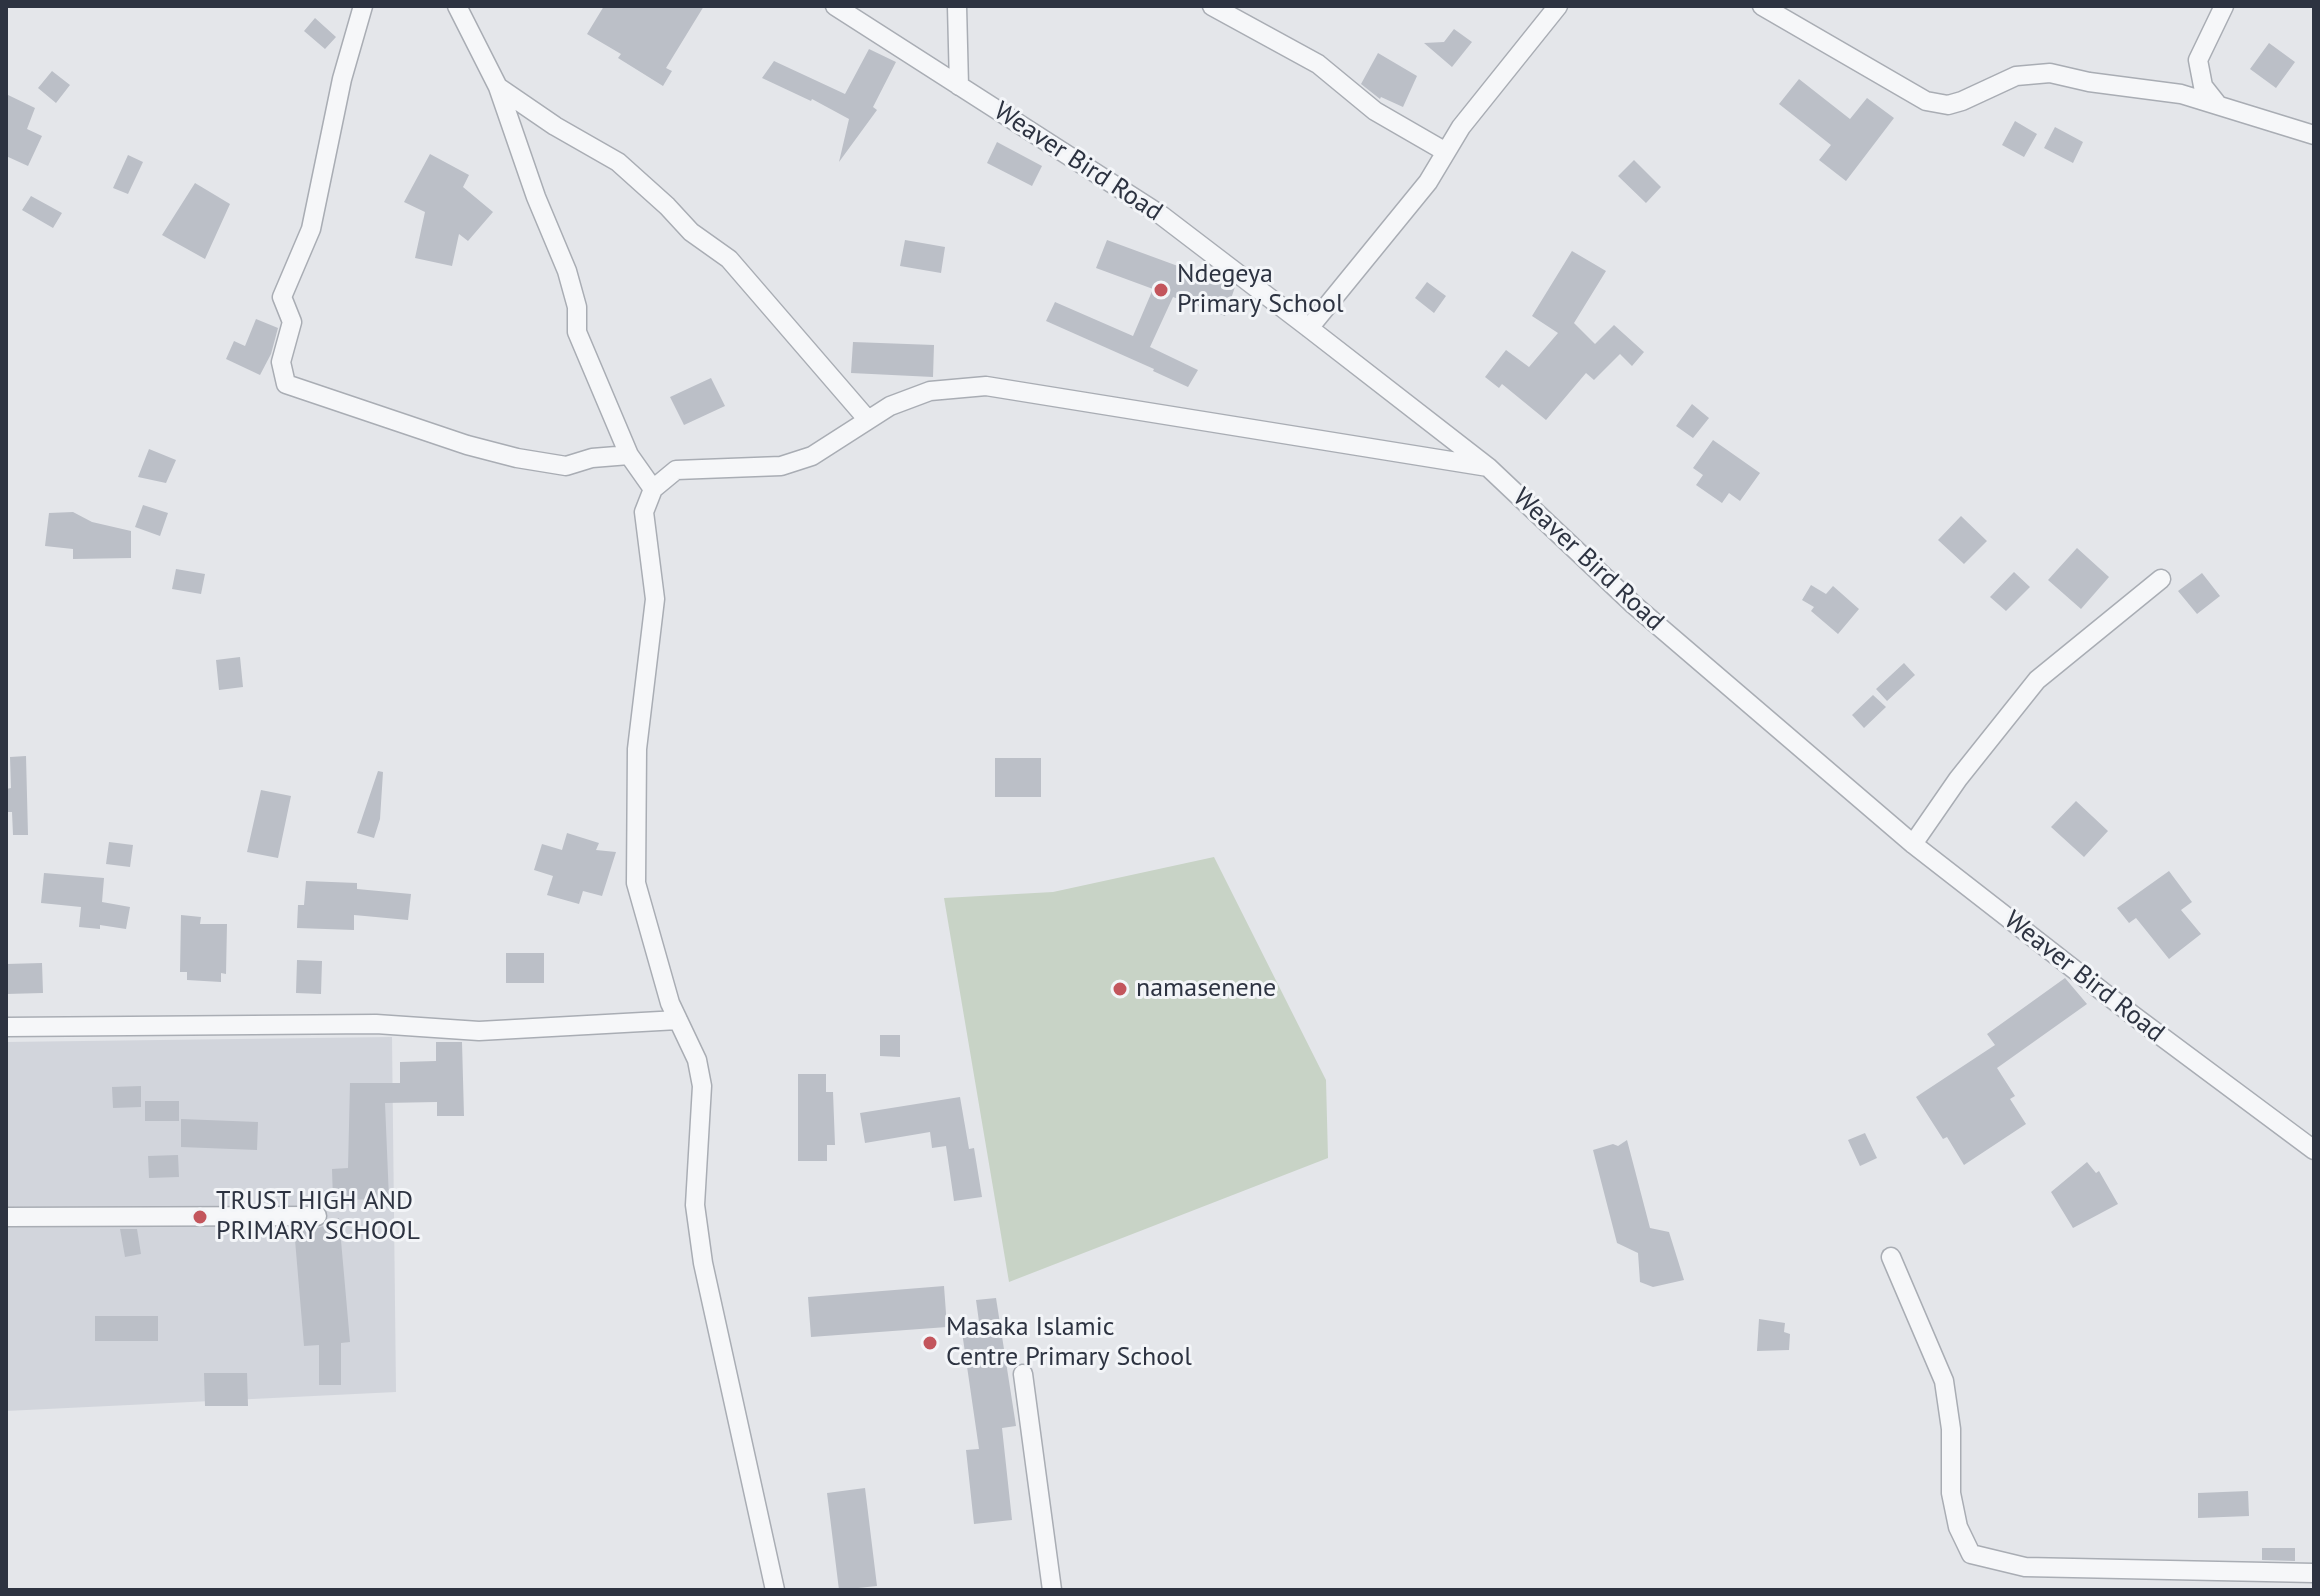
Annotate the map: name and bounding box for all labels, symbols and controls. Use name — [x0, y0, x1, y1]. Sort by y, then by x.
street label: Weaver Bird Road — [988, 96, 1168, 228]
place label: Ndegeya Primary School — [1177, 259, 1344, 320]
marker: Ndegeya Primary School — [1152, 281, 1170, 299]
street label: Weaver Bird Road — [1506, 482, 1670, 638]
street label: Weaver Bird Road — [1998, 905, 2170, 1049]
place label: namasenene — [1136, 973, 1276, 1005]
marker: namasenene — [1111, 980, 1129, 998]
place label: TRUST HIGH AND PRIMARY SCHOOL — [216, 1186, 420, 1248]
marker: TRUST HIGH AND PRIMARY SCHOOL — [191, 1208, 209, 1226]
place label: Masaka Islamic Centre Primary School — [946, 1312, 1192, 1374]
marker: Masaka Islamic Centre Primary School — [921, 1334, 939, 1352]

